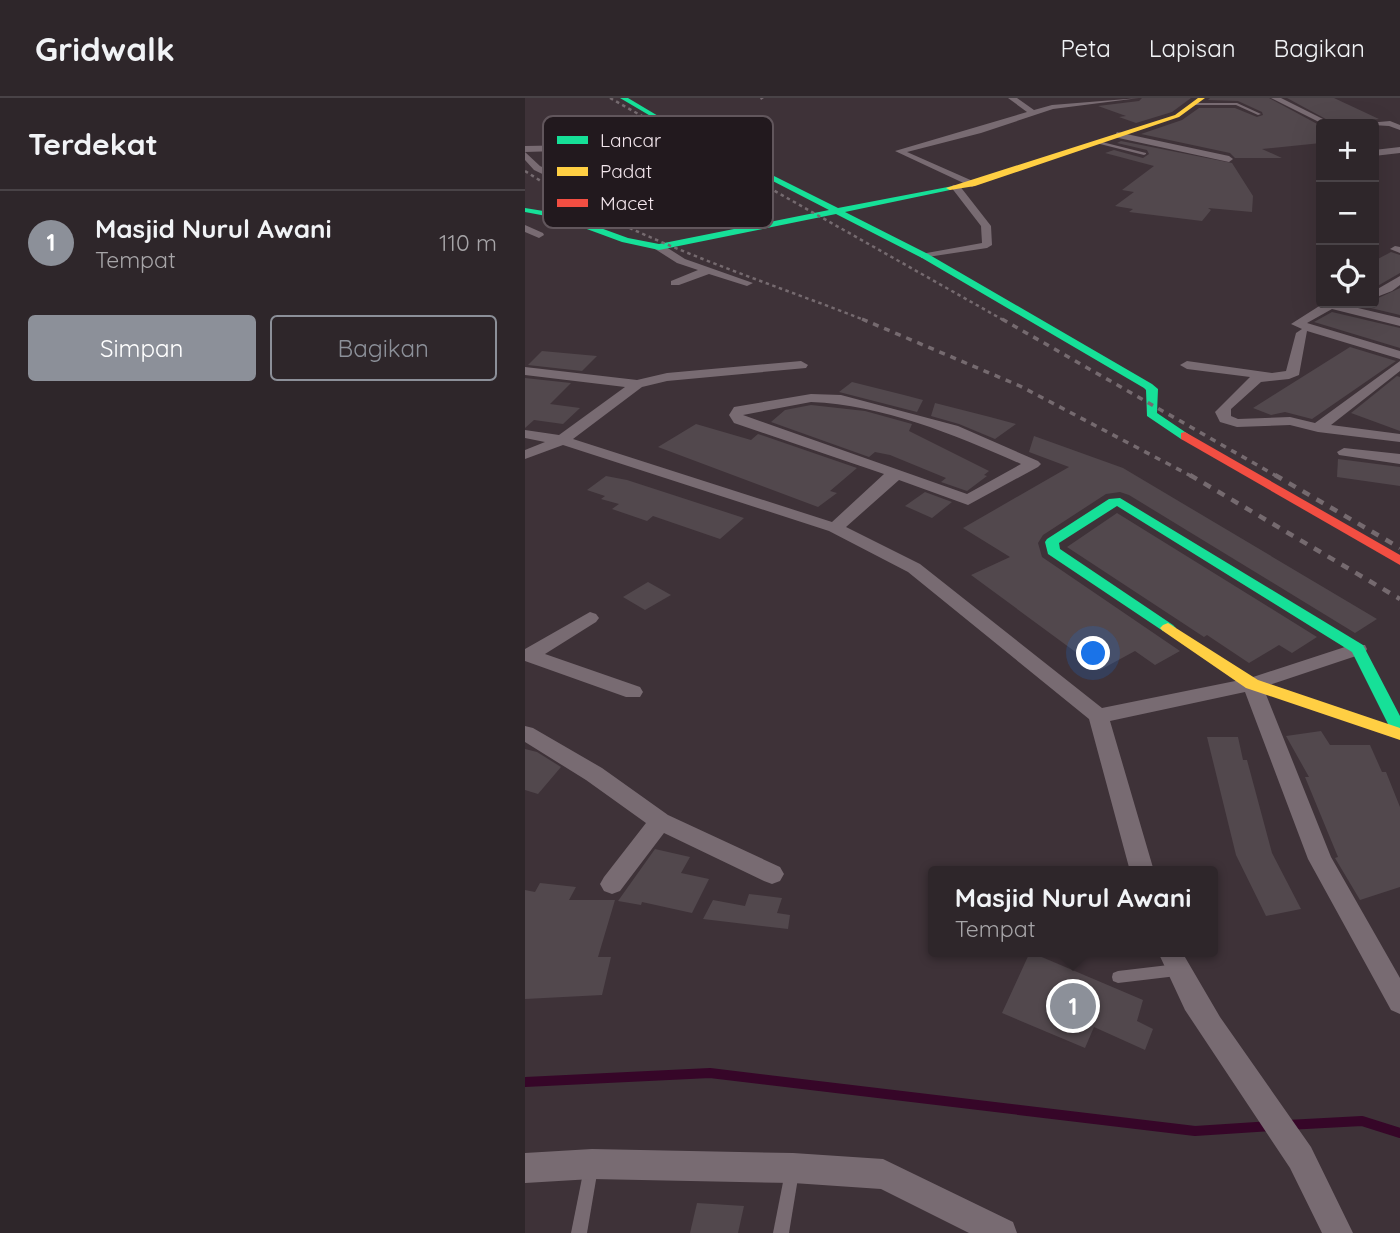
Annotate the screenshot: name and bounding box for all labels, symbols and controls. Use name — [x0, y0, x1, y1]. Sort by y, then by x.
text: Gridwalk — [35, 28, 175, 69]
text: Peta — [1060, 33, 1111, 63]
text: Lapisan — [1149, 33, 1236, 63]
text: Bagikan — [1274, 33, 1365, 63]
legend — [543, 116, 773, 228]
map controls — [1316, 119, 1379, 308]
button: + — [1316, 119, 1379, 182]
text: Terdekat — [28, 125, 158, 163]
text: Lancar — [600, 128, 662, 152]
text: Padat — [600, 159, 652, 183]
button: − — [1316, 182, 1379, 245]
text: Macet — [600, 191, 654, 215]
text: Masjid Nurul Awani — [95, 212, 332, 245]
text: 1 — [47, 228, 55, 257]
text: 110 m — [439, 228, 497, 257]
text: Tempat — [95, 245, 176, 274]
button: locate — [1316, 245, 1379, 308]
button: Simpan — [28, 315, 256, 381]
button: Bagikan — [270, 315, 497, 381]
your location — [1076, 636, 1110, 670]
popup — [928, 866, 1218, 957]
text: Masjid Nurul Awani — [955, 881, 1191, 914]
text: Tempat — [955, 914, 1035, 943]
pin: 1 — [1050, 980, 1096, 1032]

